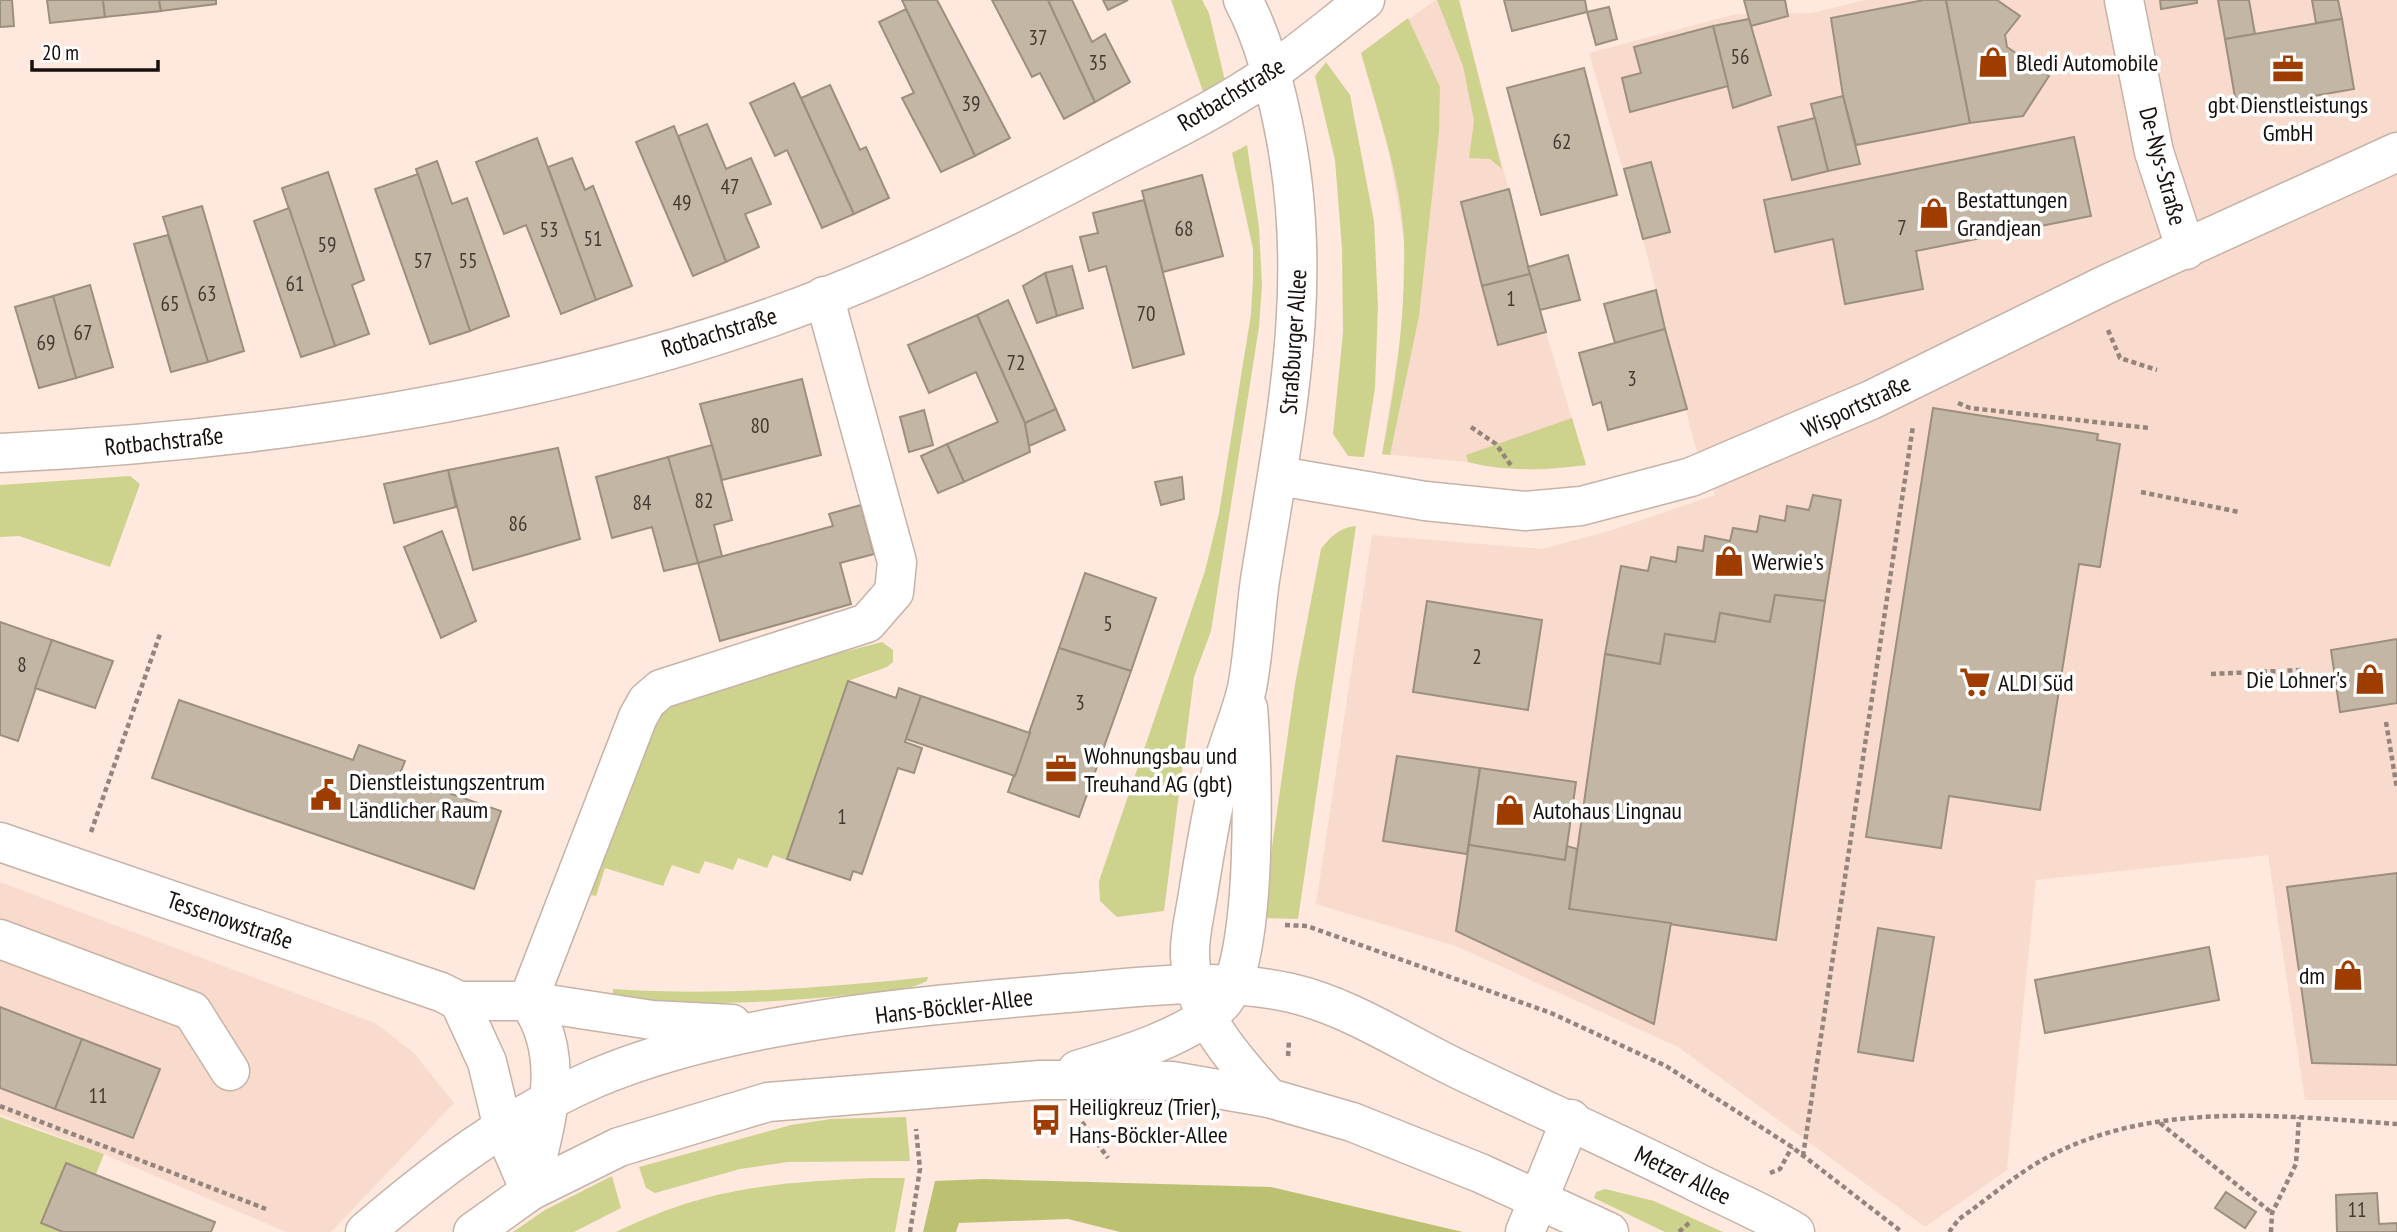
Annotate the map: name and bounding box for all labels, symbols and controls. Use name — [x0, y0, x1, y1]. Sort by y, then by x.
house number: 37 — [1029, 24, 1047, 51]
scale bar — [32, 28, 158, 72]
text: 20 m — [42, 39, 79, 66]
house number: 56 — [1731, 43, 1749, 70]
shop icon: Bledi Automobile — [1976, 45, 2010, 79]
place label: Bledi Automobile — [2016, 47, 2159, 78]
house number: 35 — [1089, 49, 1107, 76]
street label: Rotbachstraße — [1172, 50, 1290, 138]
office icon: gbt Dienstleistungs GmbH — [2271, 52, 2305, 86]
place label: gbt Dienstleistungs GmbH — [2208, 89, 2368, 148]
house number: 39 — [962, 90, 980, 117]
street label: De-Nys-Straße — [2132, 103, 2194, 229]
house number: 62 — [1553, 128, 1571, 155]
house number: 47 — [721, 173, 739, 200]
place label: Bestattungen Grandjean — [1957, 184, 2068, 243]
house number: 49 — [673, 189, 691, 216]
shop icon: Bestattungen Grandjean — [1917, 196, 1951, 230]
house number: 7 — [1897, 214, 1907, 241]
house number: 68 — [1175, 215, 1193, 242]
house number: 53 — [540, 216, 558, 243]
house number: 51 — [584, 225, 602, 252]
house number: 59 — [318, 231, 336, 258]
house number: 57 — [414, 247, 432, 274]
house number: 55 — [459, 247, 477, 274]
street label: Straßburger Allee — [1272, 268, 1314, 416]
house number: 61 — [286, 270, 304, 297]
house number: 63 — [198, 280, 216, 307]
house number: 1 — [1506, 285, 1516, 312]
house number: 65 — [161, 290, 179, 317]
street label: Rotbachstraße — [657, 300, 781, 364]
house number: 70 — [1137, 300, 1155, 327]
house number: 67 — [74, 319, 92, 346]
house number: 69 — [37, 329, 55, 356]
house number: 72 — [1007, 349, 1025, 376]
house number: 3 — [1627, 365, 1637, 392]
street label: Wisportstraße — [1797, 367, 1915, 445]
house number: 80 — [751, 412, 769, 439]
street label: Rotbachstraße — [103, 419, 225, 463]
house number: 82 — [695, 487, 713, 514]
house number: 84 — [633, 489, 652, 516]
house number: 86 — [509, 510, 527, 537]
shop icon: Werwie's — [1712, 544, 1746, 578]
place label: Werwie's — [1752, 546, 1824, 577]
house number: 5 — [1103, 610, 1113, 637]
house number: 2 — [1472, 643, 1482, 670]
house number: 8 — [17, 651, 27, 678]
shop icon: Die Lohner's — [2353, 662, 2387, 696]
place label: Die Lohner's — [2246, 664, 2347, 695]
supermarket icon: ALDI Süd — [1958, 665, 1992, 699]
place label: ALDI Süd — [1998, 667, 2074, 698]
house number: 3 — [1075, 689, 1085, 716]
place label: Wohnungsbau und Treuhand AG (gbt) — [1084, 740, 1237, 799]
office icon: Wohnungsbau und Treuhand AG (gbt) — [1044, 752, 1078, 786]
place label: Dienstleistungszentrum Ländlicher Raum — [349, 766, 545, 825]
public building icon: Dienstleistungszentrum Ländlicher Raum — [309, 778, 343, 812]
shop icon: Autohaus Lingnau — [1493, 793, 1527, 827]
place label: Autohaus Lingnau — [1533, 795, 1682, 826]
house number: 1 — [837, 803, 847, 830]
street label: Tessenowstraße — [163, 884, 297, 956]
shop icon: dm — [2331, 958, 2365, 992]
place label: dm — [2299, 960, 2325, 991]
street label: Hans-Böckler-Allee — [873, 981, 1035, 1031]
house number: 11 — [89, 1082, 107, 1109]
place label: Heiligkreuz (Trier), Hans-Böckler-Allee — [1069, 1091, 1228, 1150]
bus stop icon: Heiligkreuz (Trier), Hans-Böckler-Allee — [1029, 1103, 1063, 1137]
street label: Metzer Allee — [1630, 1138, 1736, 1212]
house number: 11 — [2348, 1196, 2366, 1223]

